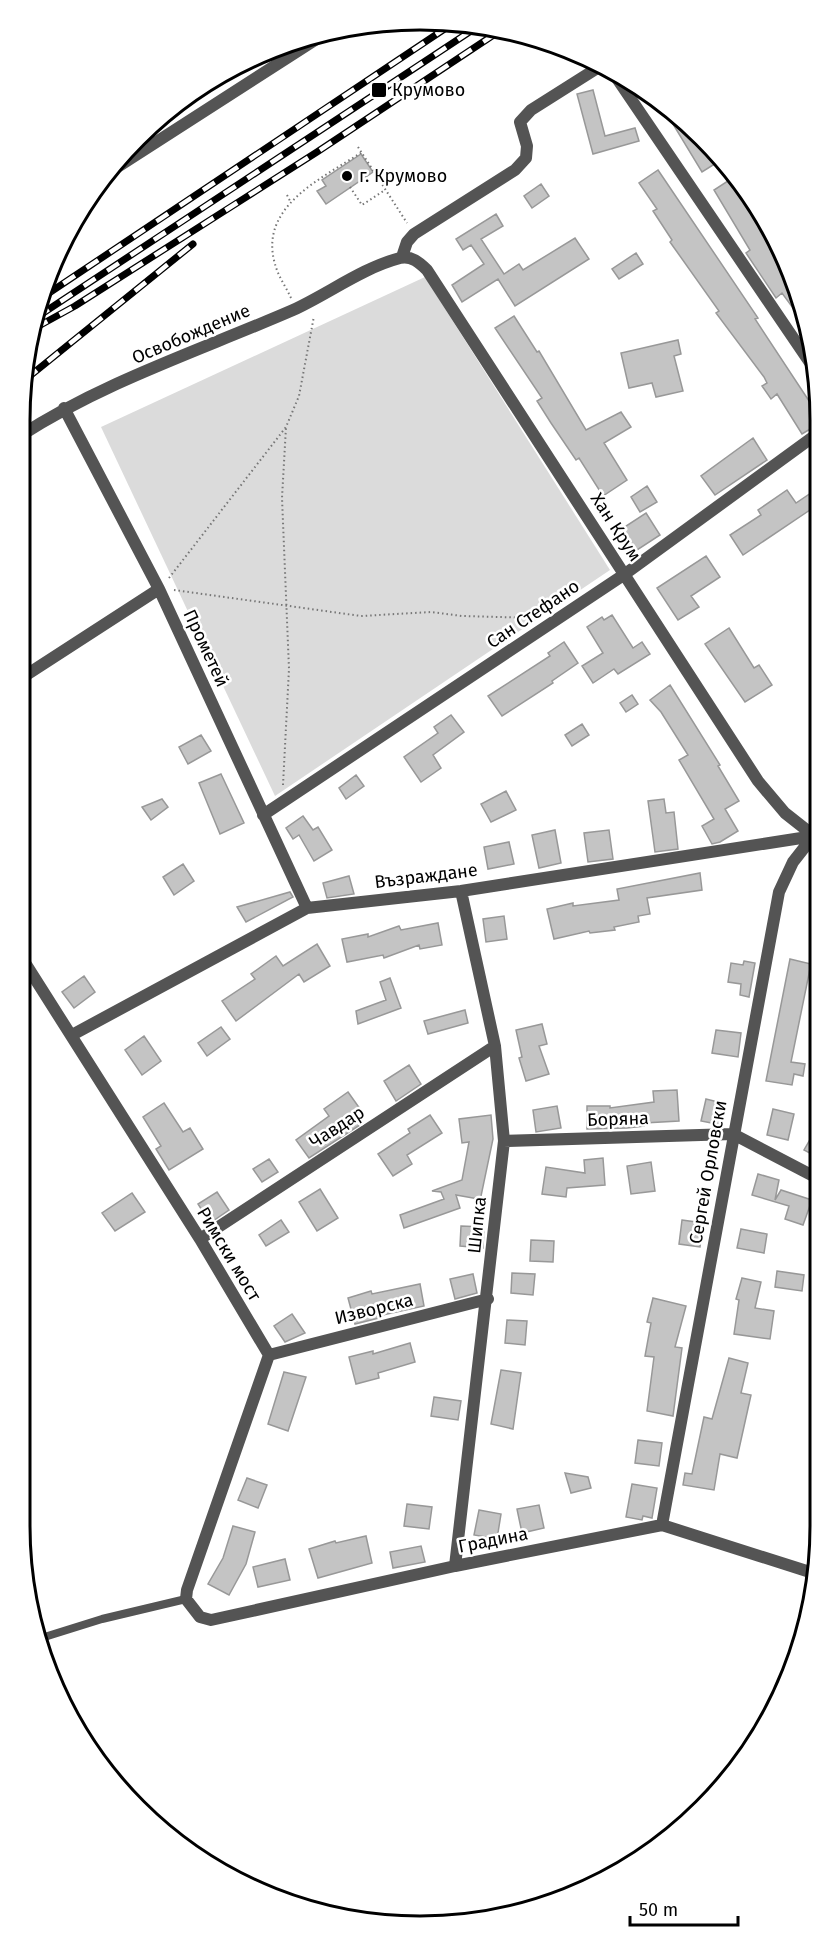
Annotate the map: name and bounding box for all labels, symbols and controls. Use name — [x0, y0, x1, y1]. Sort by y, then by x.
place label: Крумово — [392, 79, 465, 101]
marker: Крумово — [370, 81, 388, 99]
place label: г. Крумово — [359, 165, 447, 187]
marker: г. Крумово — [340, 169, 354, 183]
street label: Освобождение — [128, 299, 254, 369]
street label: Хан Крум — [586, 489, 646, 565]
street label: Сан Стефано — [482, 575, 584, 653]
street label: Прометей — [178, 606, 234, 690]
street label: Възраждане — [373, 859, 479, 893]
street label: Сергей Орловски — [685, 1098, 731, 1246]
street label: Чавдар — [305, 1101, 369, 1153]
street label: Боряна — [587, 1107, 649, 1131]
street label: Шипка — [463, 1196, 491, 1254]
street label: Римски мост — [192, 1203, 266, 1306]
street label: Изворска — [333, 1289, 415, 1329]
street label: Градина — [456, 1522, 530, 1558]
scale bar — [630, 1889, 738, 1927]
text: 50 m — [639, 1899, 678, 1921]

